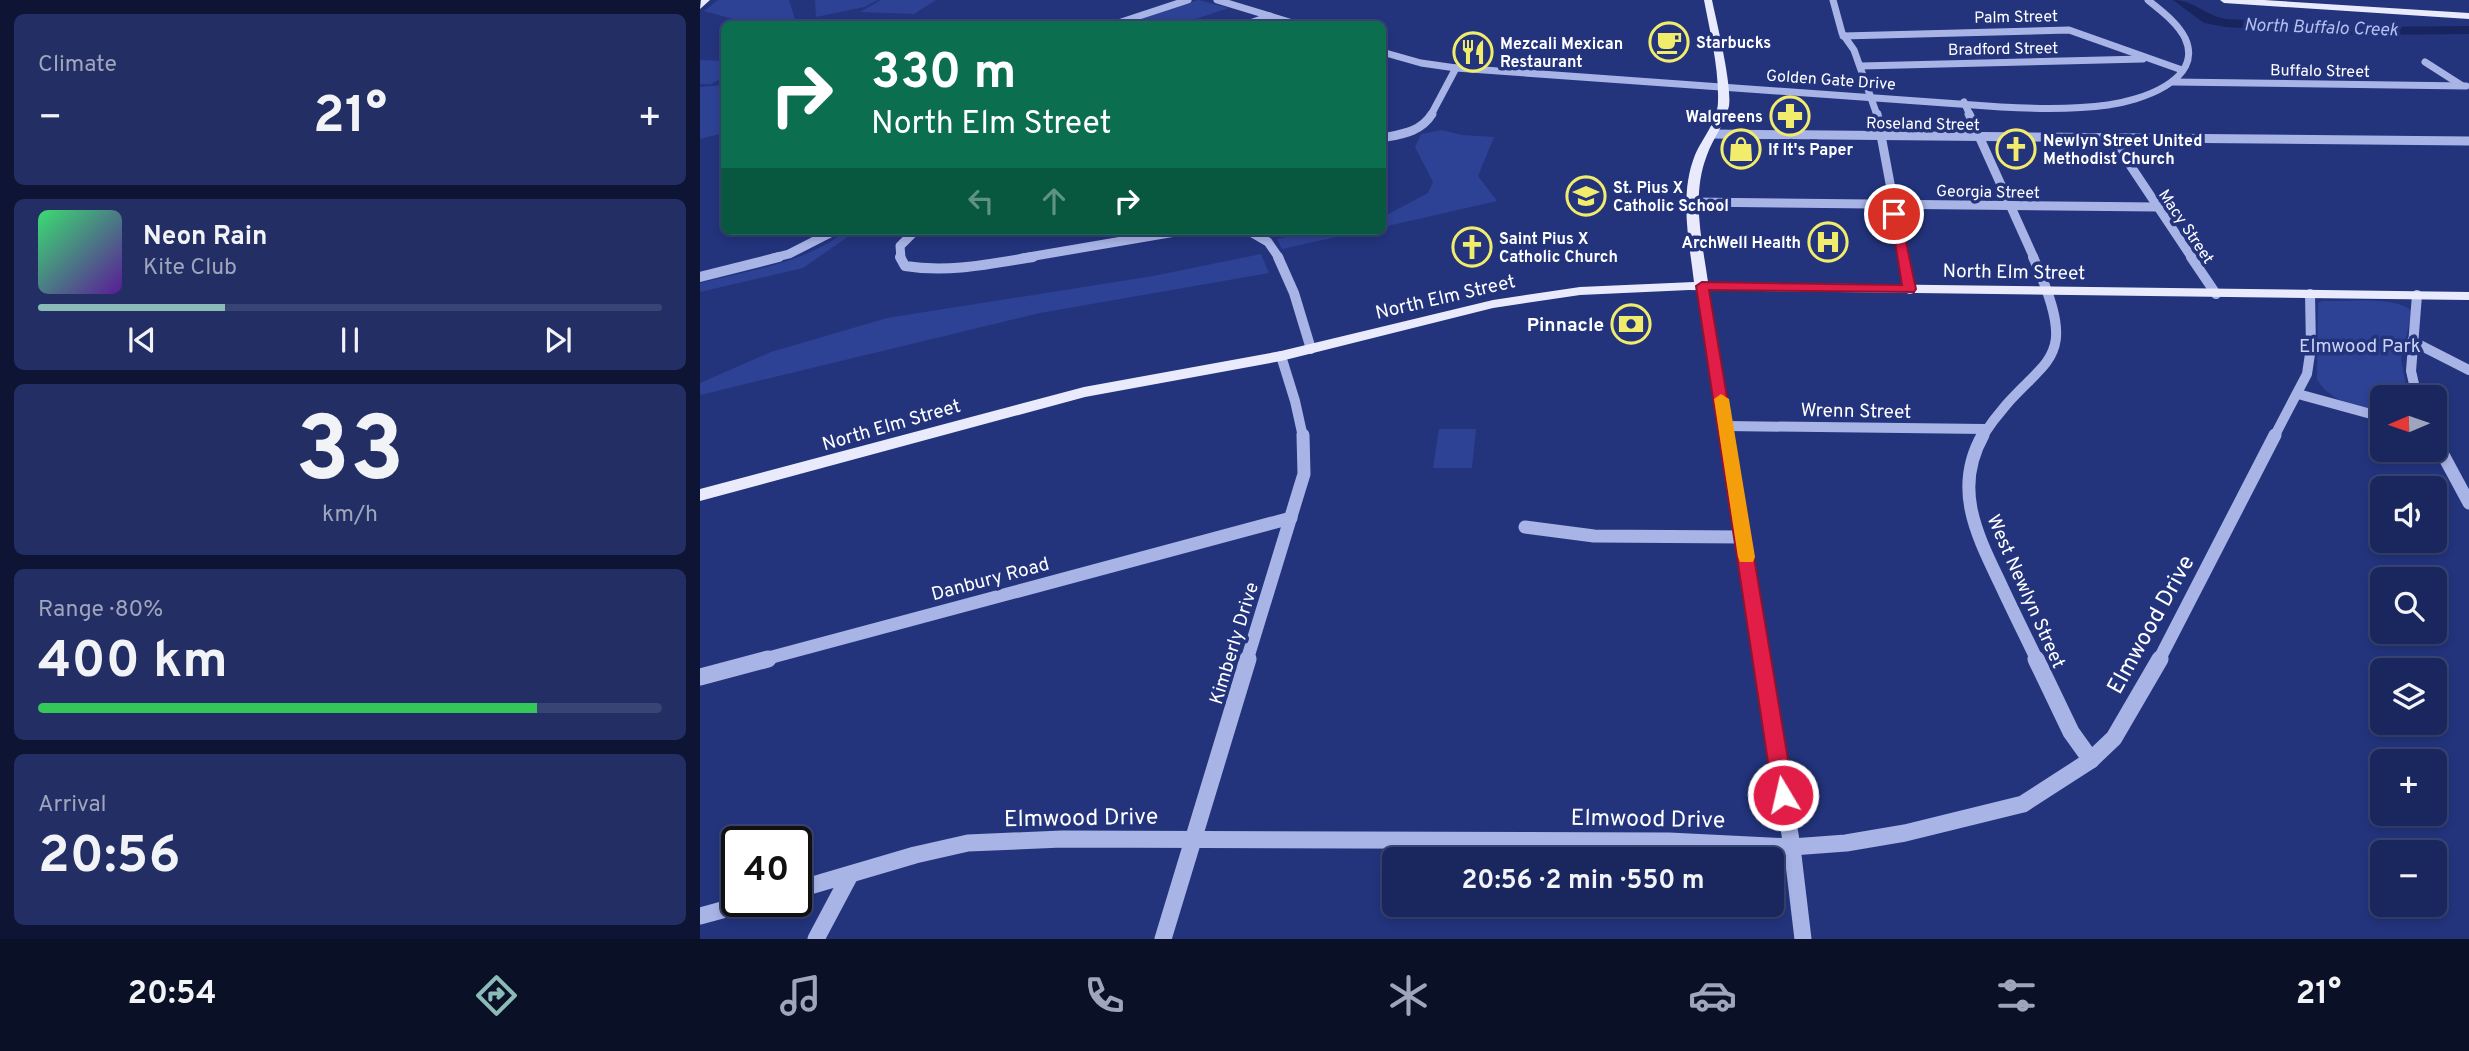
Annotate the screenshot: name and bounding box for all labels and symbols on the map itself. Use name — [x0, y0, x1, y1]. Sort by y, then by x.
street label: Palm Street — [1974, 7, 2058, 29]
water label: North Buffalo Creek — [2243, 14, 2399, 43]
cafe icon: Starbucks — [1648, 21, 1690, 63]
restaurant icon: Mezcali Mexican Restaurant — [1452, 31, 1494, 73]
place label: Starbucks — [1696, 34, 1771, 54]
place label: Mezcali Mexican Restaurant — [1500, 35, 1623, 73]
street label: Bradford Street — [1948, 39, 2058, 61]
street label: Buffalo Street — [2270, 61, 2370, 83]
street label: Golden Gate Drive — [1765, 66, 1896, 96]
pharmacy icon: Walgreens — [1769, 95, 1811, 137]
place label: Walgreens — [1686, 108, 1763, 128]
street label: Roseland Street — [1866, 114, 1980, 136]
shop icon: If It's Paper — [1720, 128, 1762, 170]
church icon: Newlyn Street United Methodist Church — [1995, 128, 2037, 170]
place label: Newlyn Street United Methodist Church — [2043, 132, 2202, 170]
place label: If It's Paper — [1768, 141, 1853, 161]
school or university icon: St. Pius X Catholic School — [1565, 175, 1607, 217]
place label: St. Pius X Catholic School — [1613, 179, 1729, 217]
street label: Georgia Street — [1936, 182, 2040, 204]
pin — [1864, 184, 1924, 244]
street label: Macy Street — [2153, 186, 2218, 268]
hospital icon: ArchWell Health — [1807, 221, 1849, 263]
church icon: Saint Pius X Catholic Church — [1451, 226, 1493, 268]
place label: Saint Pius X Catholic Church — [1499, 230, 1618, 268]
place label: ArchWell Health — [1681, 234, 1801, 254]
street label: North Elm Street — [1942, 260, 2086, 286]
street label: North Elm Street — [1373, 270, 1518, 326]
bank icon: Pinnacle — [1610, 303, 1652, 345]
place label: Pinnacle — [1527, 314, 1604, 338]
park label: Elmwood Park — [2299, 335, 2421, 359]
north arrow — [2370, 385, 2446, 462]
street label: North Elm Street — [820, 395, 964, 457]
street label: Wrenn Street — [1800, 399, 1912, 425]
street label: West Newlyn Street — [1980, 511, 2070, 672]
street label: Elmwood Drive — [2102, 551, 2202, 700]
street label: Danbury Road — [929, 553, 1052, 607]
street label: Kimberly Drive — [1205, 580, 1265, 708]
position arrow — [1746, 758, 1820, 832]
street label: Elmwood Drive — [1004, 804, 1159, 835]
street label: Elmwood Drive — [1570, 805, 1725, 836]
speed limit sign: 40 — [721, 826, 812, 917]

